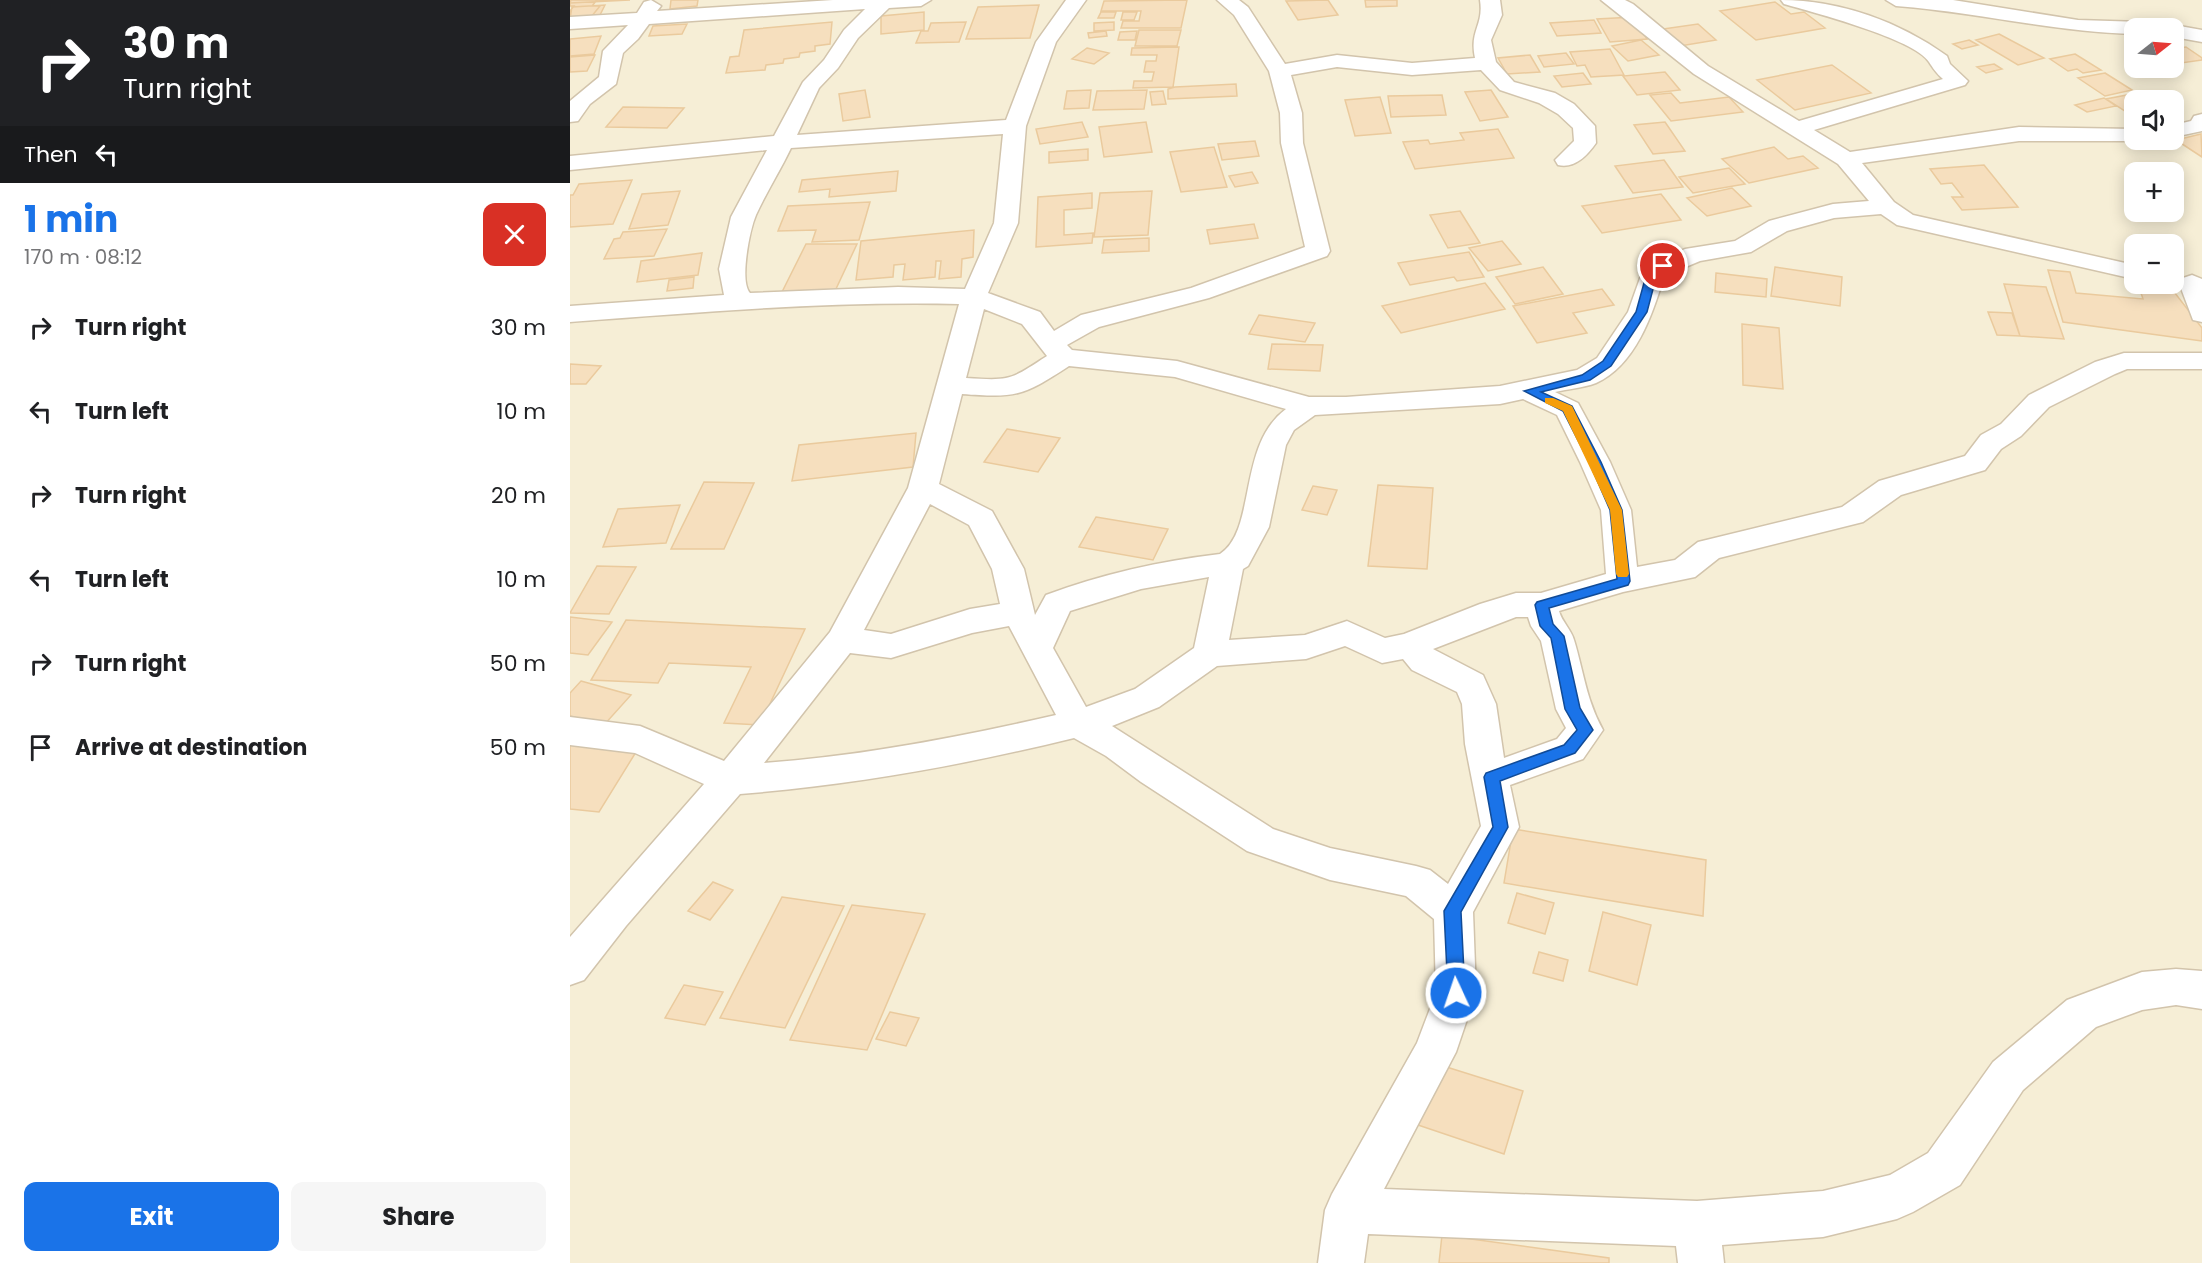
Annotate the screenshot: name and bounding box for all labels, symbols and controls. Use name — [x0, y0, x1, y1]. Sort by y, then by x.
text: 30 m — [123, 14, 229, 73]
north arrow — [2124, 18, 2184, 78]
map controls — [2124, 18, 2184, 294]
icon: right — [24, 24, 102, 102]
text: Turn right — [123, 70, 252, 107]
button: sound — [2124, 90, 2184, 150]
icon: left — [90, 138, 123, 171]
text: Then — [24, 139, 78, 170]
button: + — [2124, 162, 2184, 222]
text: 1 min — [24, 194, 118, 245]
button: close — [483, 203, 546, 266]
button: − — [2124, 234, 2184, 294]
pin — [1637, 240, 1688, 291]
text: 170 m · 08:12 — [24, 243, 142, 271]
icon: arrive — [1646, 249, 1679, 282]
icon: right — [24, 311, 57, 344]
text: Turn right — [75, 312, 186, 343]
text: 30 m — [491, 312, 546, 343]
icon: left — [24, 395, 57, 428]
text: Turn left — [75, 396, 169, 427]
text: 10 m — [497, 396, 546, 427]
icon: right — [24, 479, 57, 512]
text: Turn right — [75, 480, 186, 511]
text: 20 m — [491, 480, 546, 511]
icon: left — [24, 563, 57, 596]
text: Turn left — [75, 564, 169, 595]
text: 10 m — [497, 564, 546, 595]
icon: right — [24, 647, 57, 680]
text: Turn right — [75, 648, 186, 679]
text: 50 m — [490, 648, 546, 679]
icon: arrive — [24, 731, 57, 764]
text: Arrive at destination — [75, 732, 307, 763]
text: 50 m — [490, 732, 546, 763]
position arrow — [1424, 961, 1488, 1025]
button: Exit — [24, 1182, 279, 1251]
button: Share — [291, 1182, 546, 1251]

